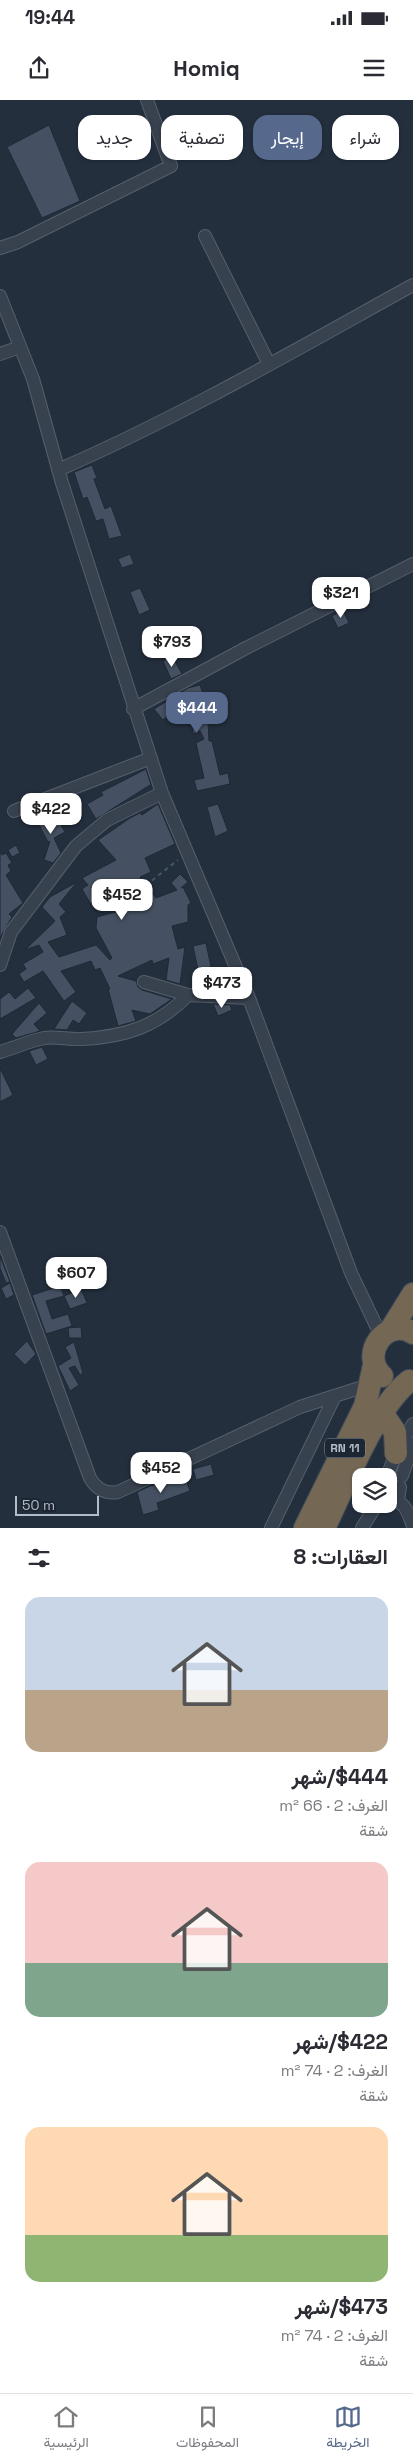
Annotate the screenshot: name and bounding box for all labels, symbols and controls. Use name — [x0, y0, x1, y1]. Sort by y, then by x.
text: 19:44 — [25, 5, 75, 30]
icon: share — [25, 54, 53, 82]
text: Homiq — [173, 54, 240, 82]
icon: menu — [360, 54, 388, 82]
chip: جديد — [78, 115, 151, 160]
chip: تصفية — [161, 115, 243, 160]
chip: إيجار — [253, 115, 322, 160]
chip: شراء — [332, 115, 399, 160]
pin: $321 — [311, 576, 371, 619]
text: $321 — [323, 582, 359, 603]
pin: $793 — [142, 626, 202, 668]
text: $793 — [153, 631, 191, 652]
pin: $444 — [167, 692, 227, 734]
text: $444 — [177, 697, 217, 718]
pin: $422 — [21, 792, 81, 835]
text: $422 — [32, 798, 70, 819]
pin: $452 — [92, 878, 152, 921]
text: $452 — [103, 884, 141, 905]
pin: $473 — [192, 966, 252, 1009]
text: $473 — [203, 972, 241, 993]
pin: $607 — [46, 1256, 106, 1299]
text: $607 — [57, 1262, 95, 1283]
road number: RN 11 — [325, 1439, 365, 1458]
pin: $452 — [131, 1452, 191, 1494]
text: $452 — [142, 1457, 180, 1478]
map controls — [352, 1468, 397, 1513]
button: layers — [352, 1468, 397, 1513]
scale bar — [15, 1493, 99, 1516]
text: 50 m — [22, 1496, 55, 1514]
text: العقارات: 8 — [293, 1543, 388, 1570]
icon: filters — [25, 1544, 53, 1572]
icon: home — [162, 1629, 252, 1719]
text: $444/شهر — [292, 1763, 388, 1790]
text: الغرف: 2 · 66 m² — [279, 1795, 388, 1816]
text: شقة — [359, 1820, 388, 1841]
icon: home — [162, 1894, 252, 1984]
text: $422/شهر — [293, 2028, 388, 2055]
text: الغرف: 2 · 74 m² — [281, 2060, 388, 2081]
text: شقة — [359, 2085, 388, 2106]
icon: home — [162, 2159, 252, 2249]
text: $473/شهر — [295, 2293, 388, 2320]
text: الغرف: 2 · 74 m² — [281, 2325, 388, 2346]
text: شقة — [359, 2350, 388, 2371]
tab: الرئيسية — [44, 2403, 89, 2455]
tab: المحفوظات — [176, 2403, 239, 2455]
tab: الخريطة — [326, 2403, 369, 2455]

